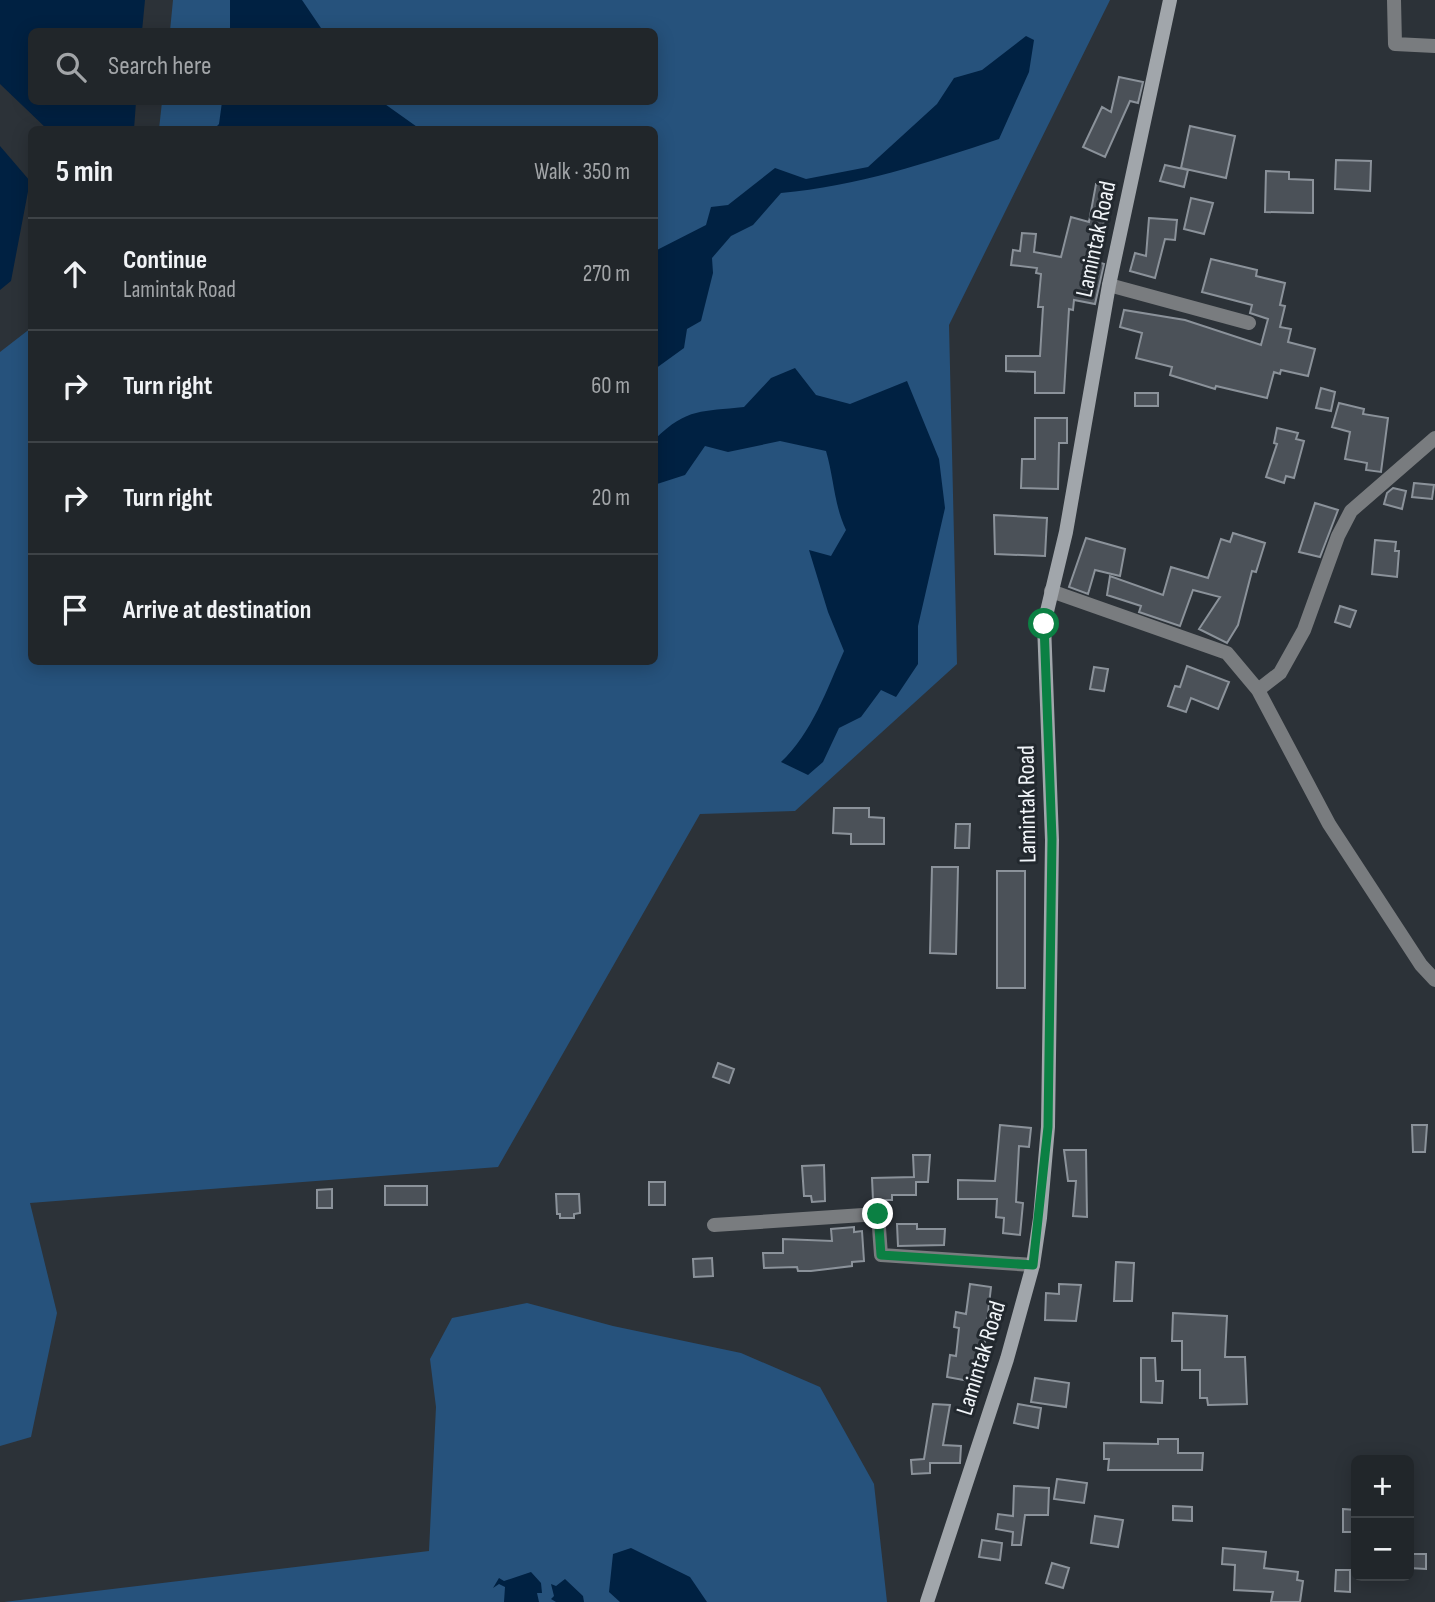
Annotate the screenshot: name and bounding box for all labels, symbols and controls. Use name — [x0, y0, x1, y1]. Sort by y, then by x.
search box — [28, 28, 658, 105]
icon: search — [52, 48, 90, 86]
text: Search here — [108, 51, 211, 82]
text: 5 min — [56, 154, 113, 190]
text: Walk · 350 m — [534, 158, 630, 186]
street label: Lamintak Road — [1070, 178, 1122, 300]
text: Continue — [123, 245, 207, 276]
icon: ahead — [56, 255, 94, 293]
text: 270 m — [583, 260, 630, 288]
text: Lamintak Road — [123, 276, 236, 304]
icon: right — [56, 367, 94, 405]
text: Turn right — [123, 371, 212, 402]
text: 60 m — [591, 372, 630, 400]
icon: right — [56, 479, 94, 517]
text: Turn right — [123, 483, 212, 514]
text: 20 m — [592, 484, 630, 512]
icon: arrive — [56, 591, 94, 629]
text: Arrive at destination — [123, 595, 311, 626]
route start — [1028, 608, 1059, 639]
street label: Lamintak Road — [1011, 745, 1043, 863]
route end — [862, 1198, 893, 1229]
street label: Lamintak Road — [950, 1297, 1012, 1419]
map controls — [1351, 1455, 1414, 1581]
button: + — [1351, 1455, 1414, 1518]
button: − — [1351, 1518, 1414, 1581]

